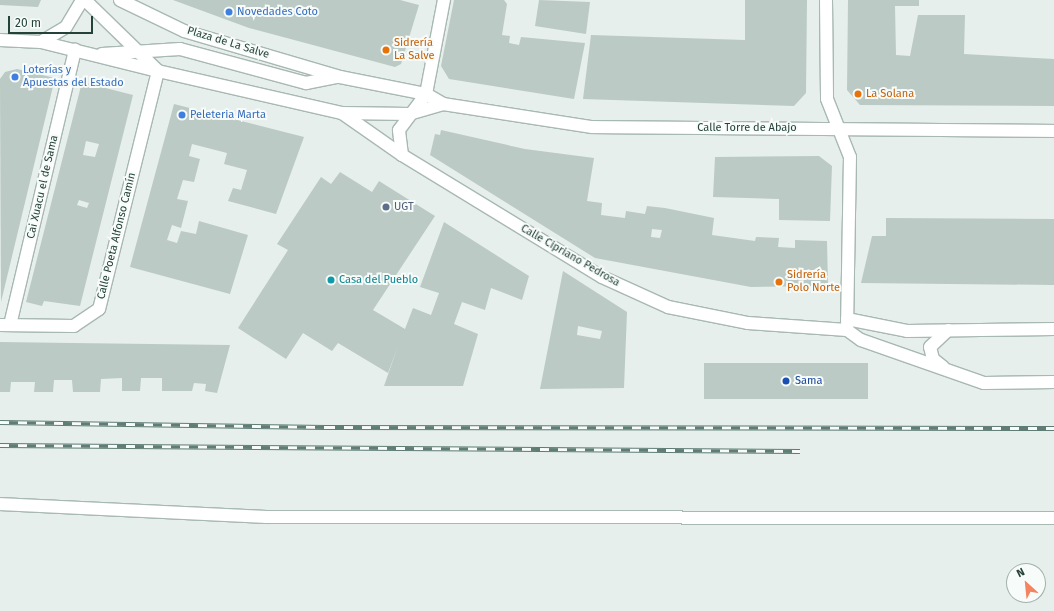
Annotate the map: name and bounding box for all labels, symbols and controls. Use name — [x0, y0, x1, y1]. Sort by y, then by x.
place label: Novedades Coto — [237, 5, 318, 19]
marker: Novedades Coto — [224, 7, 234, 17]
scale bar — [10, 8, 95, 34]
text: 20 m — [15, 16, 41, 30]
street label: Plaza de La Salve — [185, 24, 271, 62]
place label: Sidrería La Salve — [394, 37, 435, 63]
marker: Sidrería La Salve — [381, 45, 391, 55]
place label: Loterías y Apuestas del Estado — [23, 64, 124, 90]
marker: Loterías y Apuestas del Estado — [10, 72, 20, 82]
place label: La Solana — [866, 87, 914, 101]
marker: La Solana — [853, 89, 863, 99]
place label: Peleteria Marta — [190, 108, 266, 122]
marker: Peleteria Marta — [177, 110, 187, 120]
street label: Calle Torre de Abajo — [697, 121, 797, 135]
street label: Cai Xuacu el de Sama — [25, 134, 61, 240]
street label: Calle Poeta Alfonso Camín — [95, 171, 139, 301]
place label: UGT — [394, 200, 414, 214]
marker: UGT — [381, 202, 391, 212]
street label: Calle Cipriano Pedrosa — [518, 222, 622, 290]
place label: Sidrería Polo Norte — [787, 269, 840, 295]
place label: Casa del Pueblo — [339, 273, 418, 287]
marker: Casa del Pueblo — [326, 275, 336, 285]
marker: Sidrería Polo Norte — [774, 277, 784, 287]
place label: Sama — [795, 374, 822, 388]
marker: Sama — [780, 375, 792, 387]
north arrow — [1006, 563, 1046, 603]
text: N — [1015, 565, 1027, 580]

